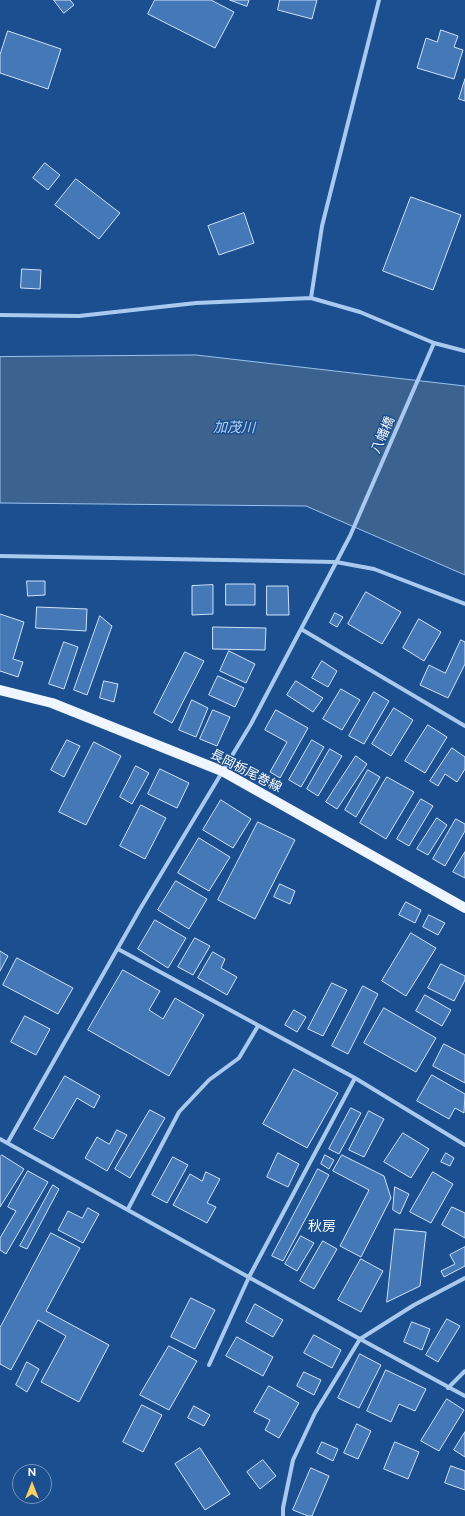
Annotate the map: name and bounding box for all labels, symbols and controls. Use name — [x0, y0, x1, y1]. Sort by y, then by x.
street label: 八幡橋 — [368, 414, 398, 456]
water label: 加茂川 — [213, 419, 255, 437]
street label: 長岡栃尾巻線 — [208, 746, 284, 796]
district label: 秋房 — [308, 1219, 336, 1235]
north arrow — [12, 1464, 52, 1504]
text: N — [28, 1466, 36, 1479]

